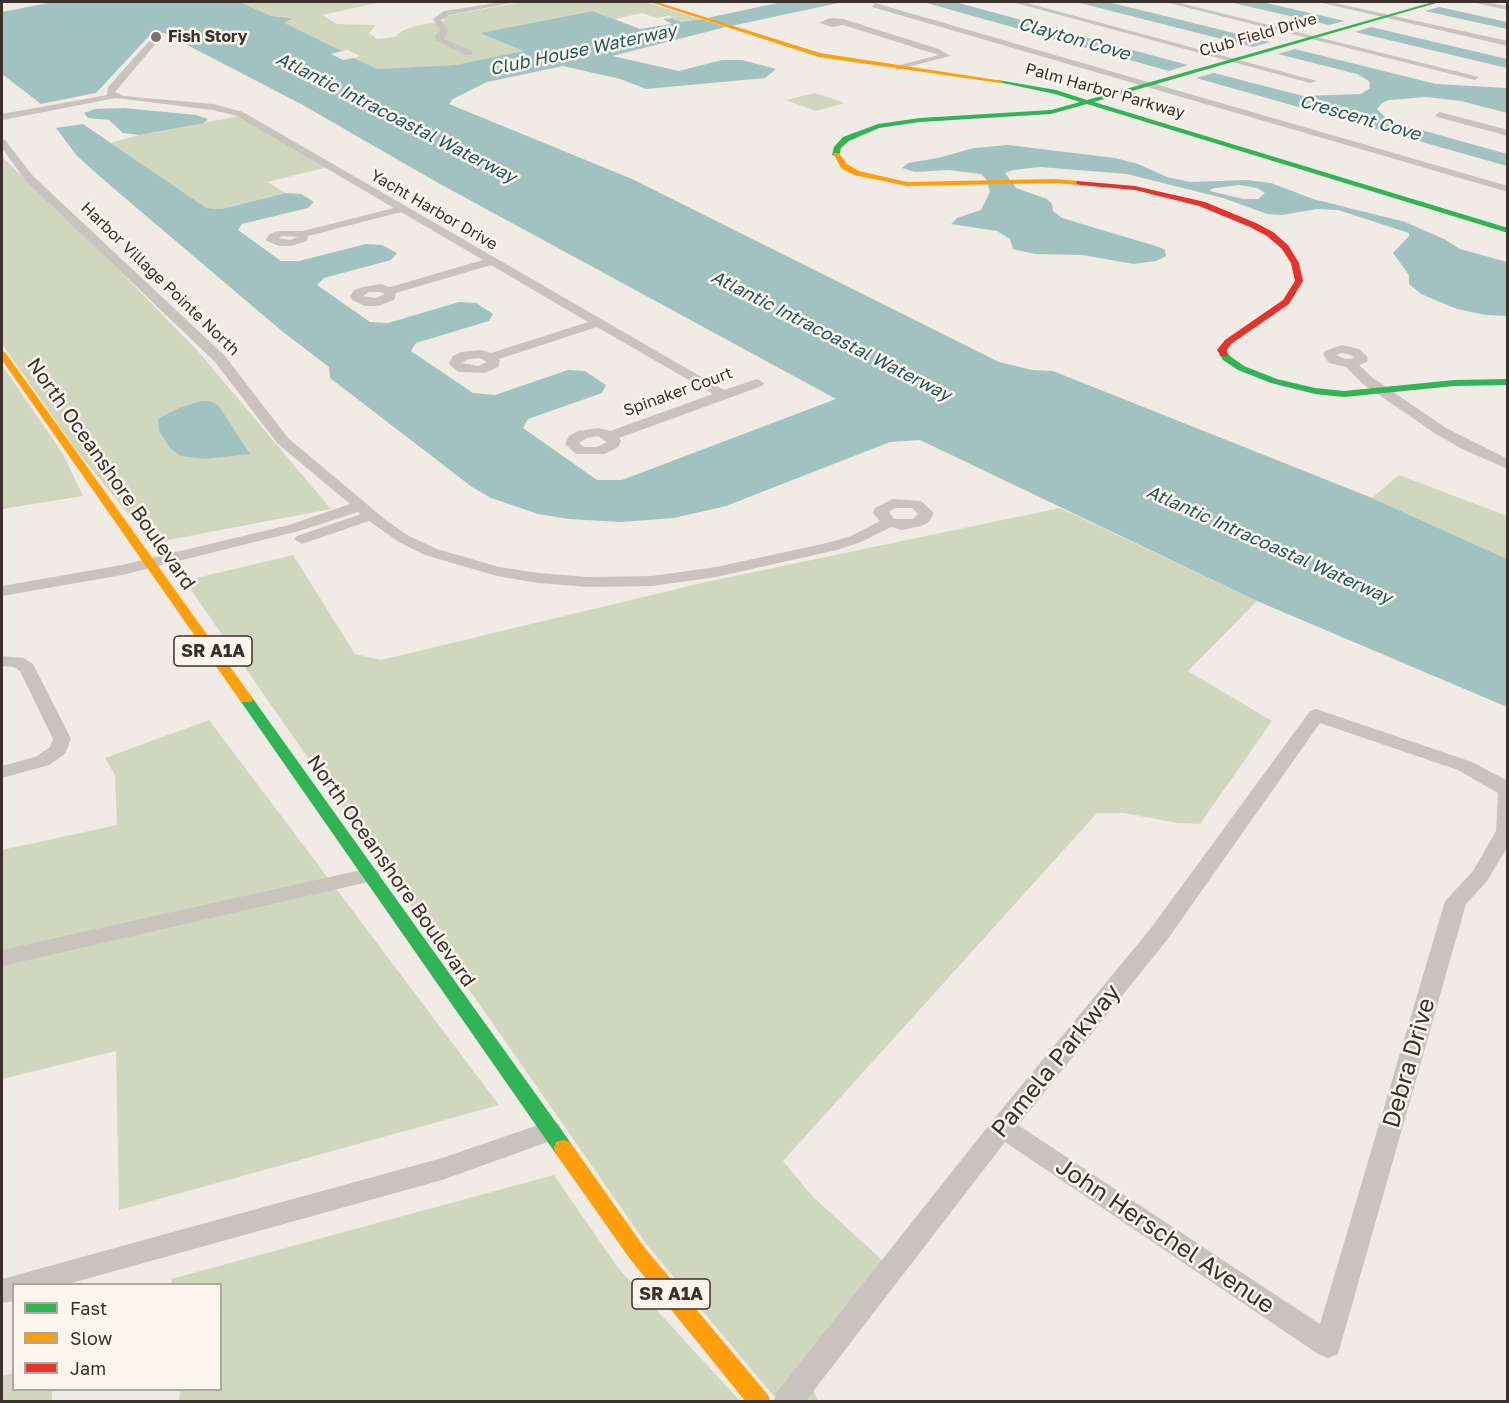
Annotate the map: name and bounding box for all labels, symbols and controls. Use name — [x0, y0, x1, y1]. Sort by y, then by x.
street label: Club Field Drive — [1197, 9, 1319, 61]
water label: Clayton Cove — [1016, 13, 1132, 65]
water label: Club House Waterway — [488, 20, 678, 80]
place label: Fish Story — [168, 27, 247, 47]
marker: Fish Story — [149, 30, 163, 44]
water label: Atlantic Intracoastal Waterway — [273, 48, 519, 188]
street label: Palm Harbor Parkway — [1023, 59, 1187, 123]
water label: Crescent Cove — [1297, 90, 1423, 146]
street label: Yacht Harbor Drive — [367, 166, 501, 254]
street label: Harbor Village Pointe North — [77, 198, 243, 360]
water label: Atlantic Intracoastal Waterway — [708, 266, 954, 406]
street label: North Oceanshore Boulevard — [22, 354, 200, 594]
street label: Spinaker Court — [621, 363, 735, 421]
water label: Atlantic Intracoastal Waterway — [1143, 481, 1395, 609]
road number: SR A1A — [174, 636, 252, 666]
street label: North Oceanshore Boulevard — [302, 751, 480, 991]
street label: Pamela Parkway — [985, 978, 1127, 1144]
street label: Debra Drive — [1377, 995, 1441, 1131]
street label: John Herschel Avenue — [1050, 1152, 1280, 1320]
road number: SR A1A — [632, 1279, 710, 1309]
legend — [12, 1283, 222, 1391]
text: Fast — [70, 1297, 107, 1319]
text: Slow — [70, 1327, 112, 1349]
text: Jam — [70, 1357, 106, 1379]

